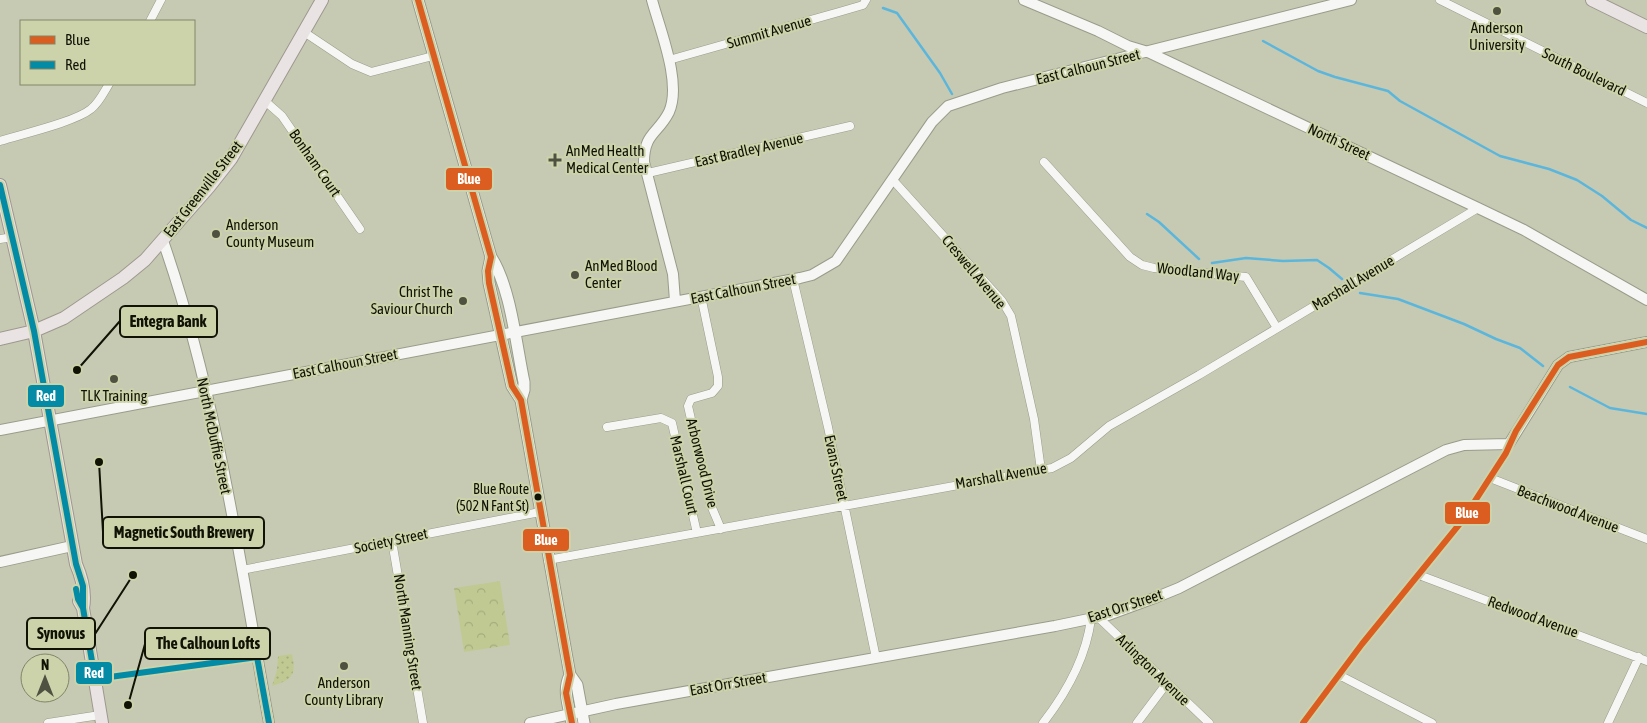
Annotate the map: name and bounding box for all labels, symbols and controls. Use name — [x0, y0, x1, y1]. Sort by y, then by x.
marker: Anderson University — [1491, 5, 1503, 17]
street label: Summit Avenue — [725, 11, 813, 52]
place label: Anderson University — [1469, 19, 1525, 53]
legend — [20, 20, 195, 85]
text: Blue — [65, 31, 90, 48]
street label: South Boulevard — [1540, 44, 1629, 99]
street label: East Calhoun Street — [1034, 45, 1142, 88]
text: Red — [65, 56, 86, 73]
street label: North Street — [1305, 120, 1373, 163]
street label: Bonham Court — [286, 126, 345, 200]
street label: East Bradley Avenue — [693, 129, 805, 170]
street label: East Greenville Street — [160, 137, 245, 240]
place label: AnMed Health Medical Center — [566, 142, 649, 176]
marker: AnMed Health Medical Center — [548, 153, 562, 167]
line badge: Blue — [445, 167, 493, 191]
text: Blue — [457, 171, 481, 187]
place label: Anderson County Museum — [226, 216, 314, 250]
marker: Anderson County Museum — [210, 228, 222, 240]
street label: Creswell Avenue — [939, 232, 1010, 312]
street label: Marshall Avenue — [1309, 251, 1397, 314]
place label: AnMed Blood Center — [585, 257, 658, 291]
street label: Woodland Way — [1156, 259, 1240, 284]
marker: AnMed Blood Center — [569, 269, 581, 281]
street label: East Calhoun Street — [689, 270, 797, 307]
place label: Christ The Saviour Church — [371, 283, 453, 317]
marker: Christ The Saviour Church — [457, 295, 469, 307]
callout: Entegra Bank — [120, 306, 217, 337]
text: Entegra Bank — [129, 312, 207, 330]
street label: East Calhoun Street — [291, 345, 399, 382]
marker: TLK Training — [108, 373, 120, 385]
street label: North McDuffie Street — [194, 376, 235, 496]
line badge: Red — [27, 384, 65, 408]
place label: TLK Training — [81, 387, 148, 404]
text: Red — [36, 388, 56, 404]
street label: Arborwood Drive — [683, 416, 722, 510]
street label: Evans Street — [821, 433, 852, 502]
street label: Marshall Court — [667, 434, 702, 516]
street label: Marshall Avenue — [954, 459, 1048, 492]
place label: Blue Route (502 N Fant St) — [456, 481, 529, 514]
street label: Beachwood Avenue — [1515, 481, 1621, 536]
marker: Blue Route (502 N Fant St) — [533, 492, 543, 502]
line badge: Blue — [1444, 501, 1491, 525]
text: Blue — [1455, 505, 1479, 521]
callout: Magnetic South Brewery — [103, 517, 264, 548]
text: Magnetic South Brewery — [114, 523, 255, 541]
street label: Society Street — [353, 524, 429, 557]
line badge: Blue — [522, 528, 570, 552]
text: Blue — [534, 532, 558, 548]
street label: North Manning Street — [391, 573, 426, 691]
street label: East Orr Street — [1085, 585, 1164, 626]
street label: Redwood Avenue — [1486, 592, 1581, 641]
callout: Synovus — [27, 618, 95, 649]
text: Synovus — [37, 624, 85, 642]
callout: The Calhoun Lofts — [145, 628, 270, 659]
street label: Arlington Avenue — [1113, 631, 1194, 709]
text: The Calhoun Lofts — [156, 634, 260, 652]
north arrow — [20, 653, 70, 703]
text: N — [41, 657, 49, 673]
marker: Anderson County Library — [338, 660, 350, 672]
line badge: Red — [75, 661, 113, 685]
text: Red — [84, 665, 104, 681]
street label: East Orr Street — [688, 668, 768, 699]
place label: Anderson County Library — [305, 674, 383, 708]

